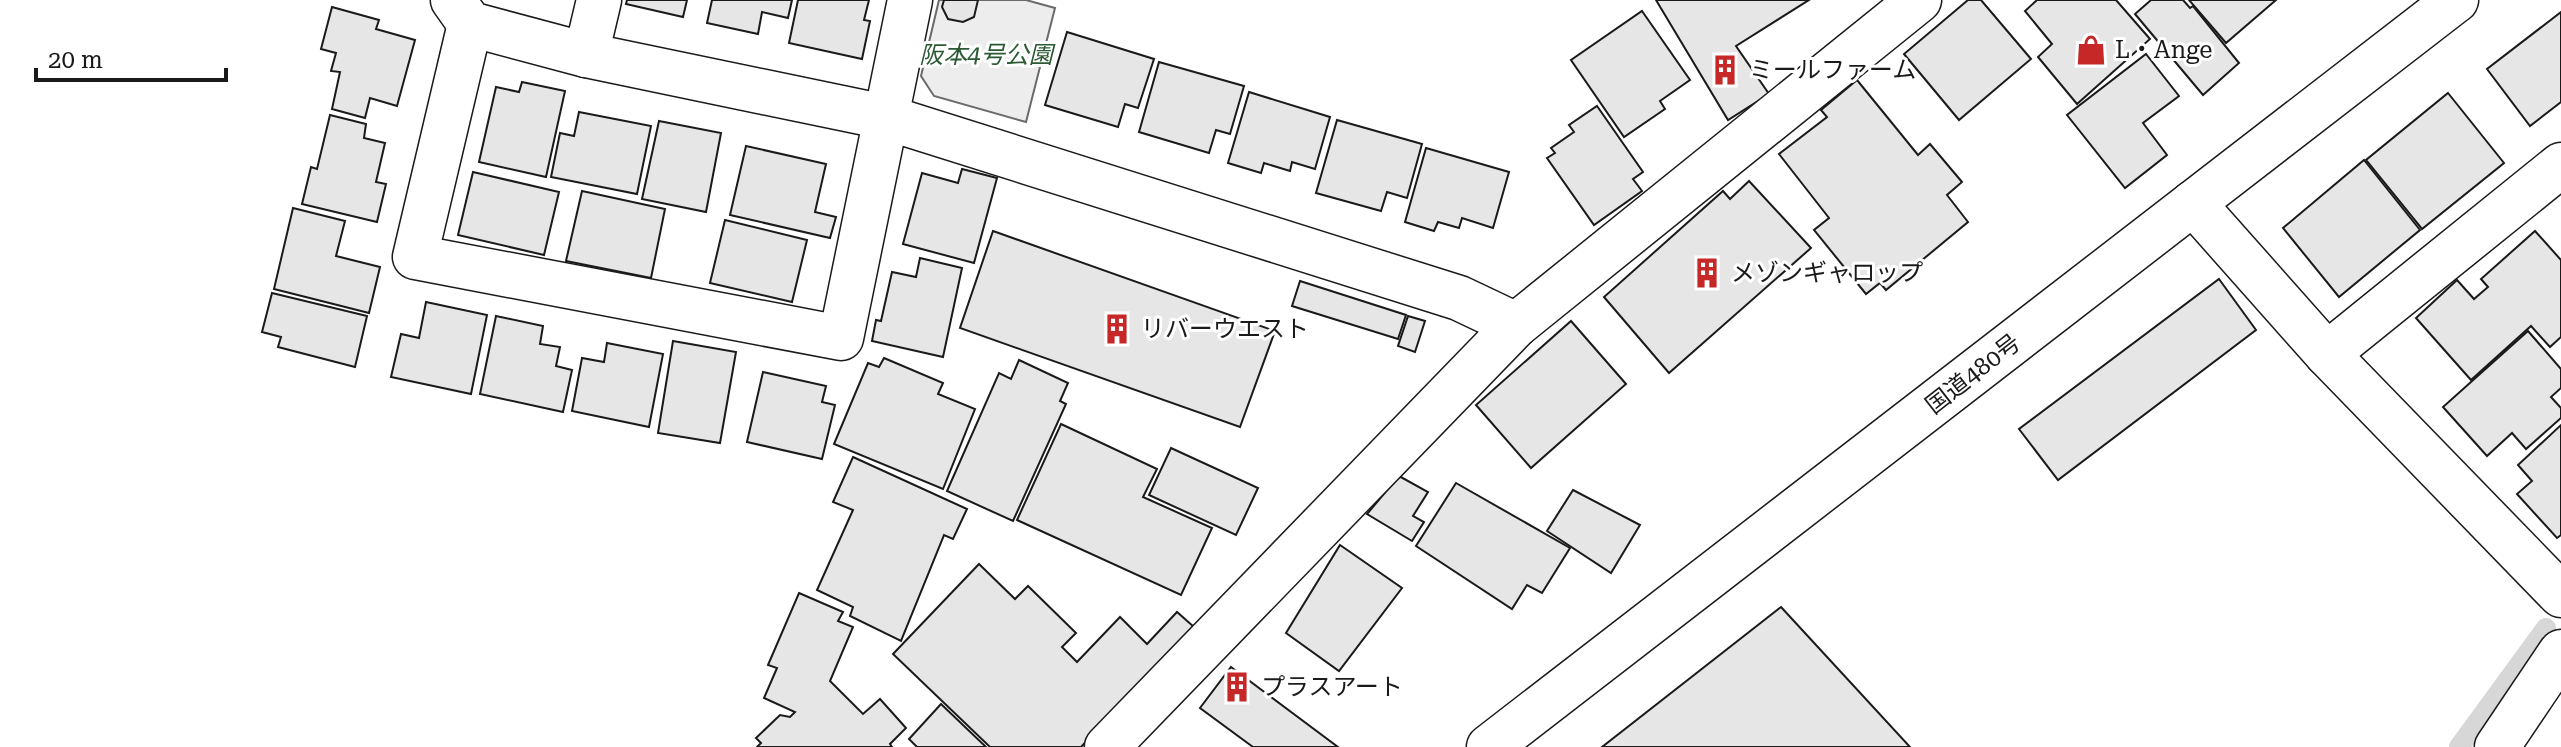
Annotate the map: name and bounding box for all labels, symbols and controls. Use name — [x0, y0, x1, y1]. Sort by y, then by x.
scale bar — [36, 32, 226, 82]
shop icon: L・Ange — [2074, 33, 2108, 67]
place label: L・Ange — [2115, 36, 2212, 64]
park label: 阪本4号公園 — [919, 41, 1056, 69]
text: 20 m — [48, 46, 103, 74]
building icon: ミールファーム — [1708, 53, 1742, 87]
place label: ミールファーム — [1749, 56, 1916, 84]
building icon: メゾンギャロップ — [1690, 256, 1724, 290]
place label: メゾンギャロップ — [1731, 259, 1923, 287]
building icon: リバーウエスト — [1100, 312, 1134, 346]
place label: リバーウエスト — [1141, 315, 1309, 343]
street label: 国道480号 — [1920, 328, 2026, 420]
building icon: プラスアート — [1220, 670, 1254, 704]
place label: プラスアート — [1261, 673, 1403, 701]

